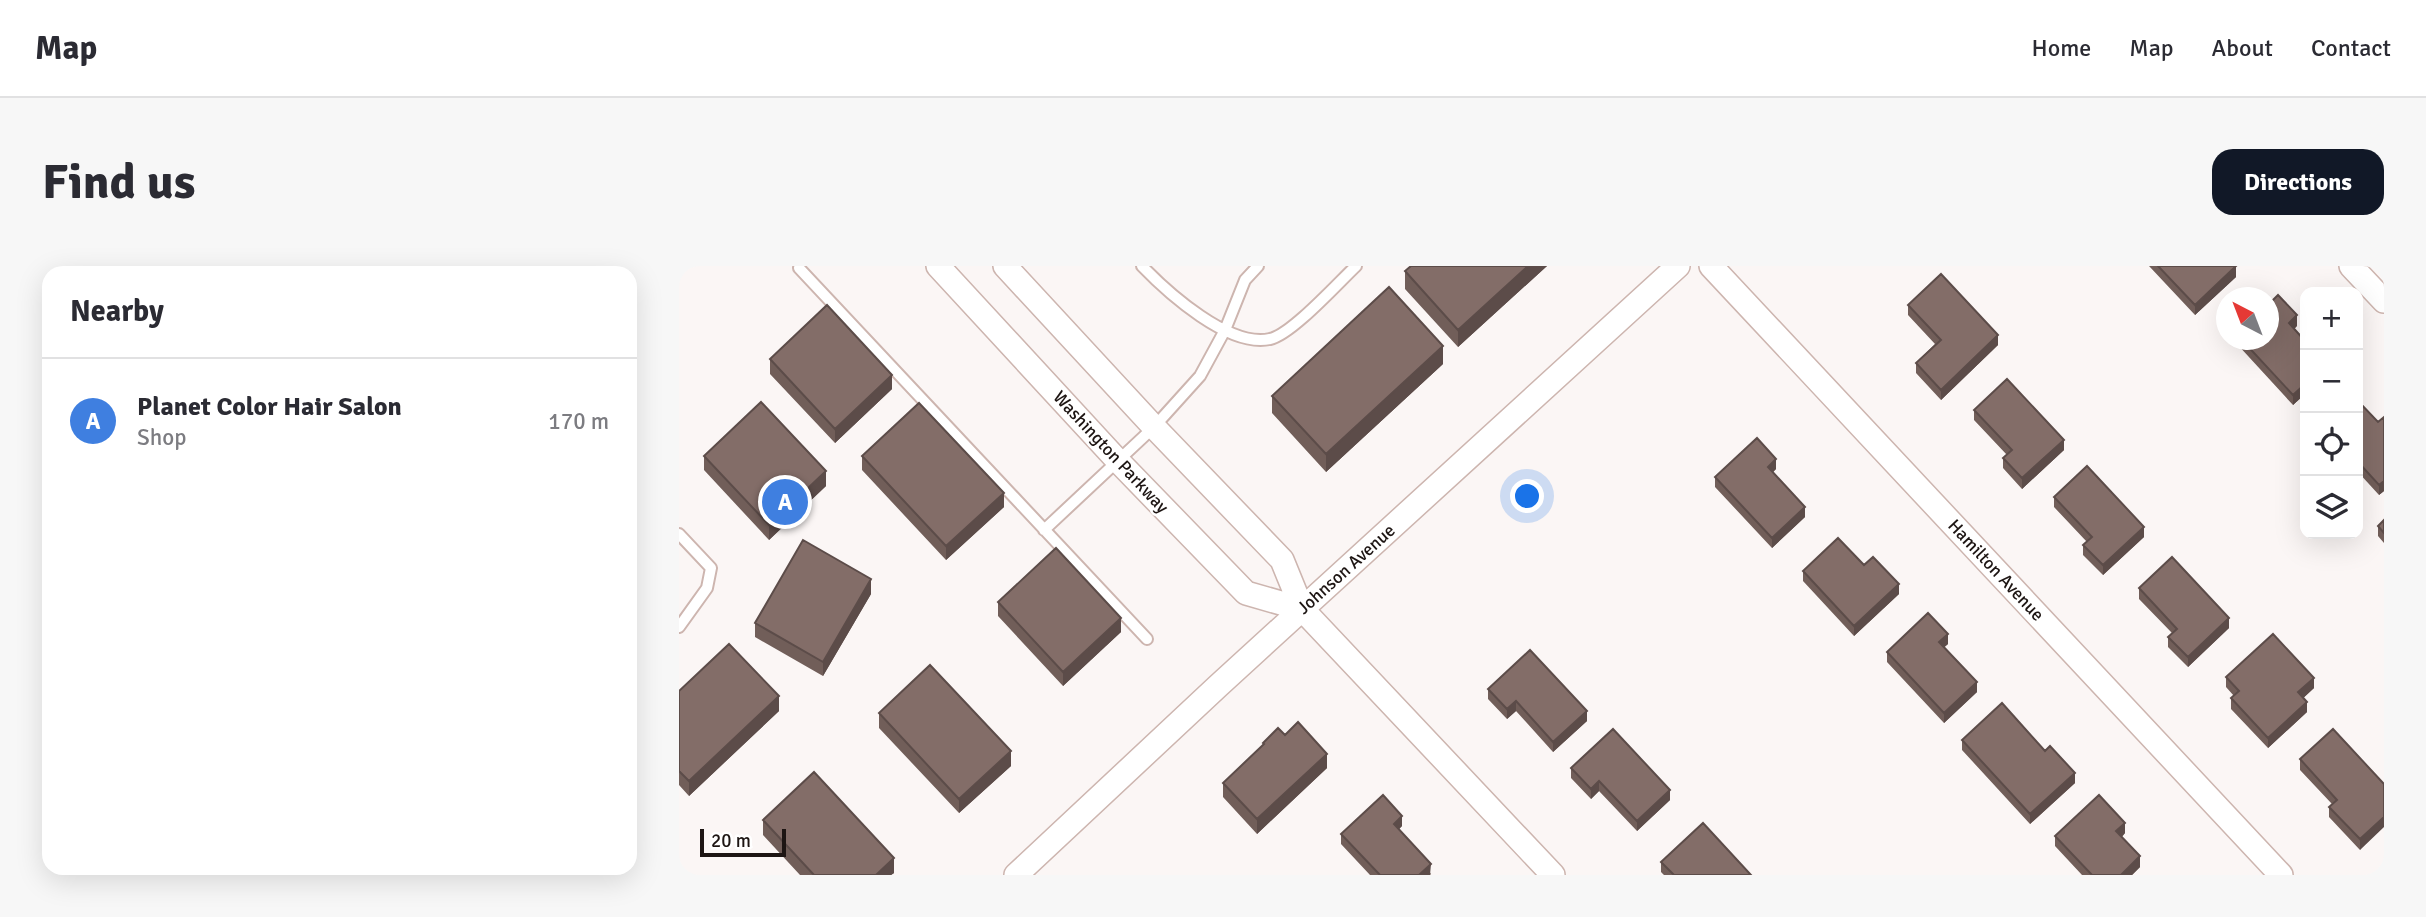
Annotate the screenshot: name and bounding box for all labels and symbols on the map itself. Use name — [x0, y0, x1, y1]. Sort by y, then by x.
north arrow — [2216, 287, 2279, 350]
street label: Washington Parkway — [1049, 386, 1174, 518]
pin: A — [762, 476, 808, 528]
your location — [1510, 479, 1544, 513]
street label: Hamilton Avenue — [1943, 515, 2049, 625]
street label: Johnson Avenue — [1292, 519, 1400, 619]
scale bar — [700, 826, 786, 858]

